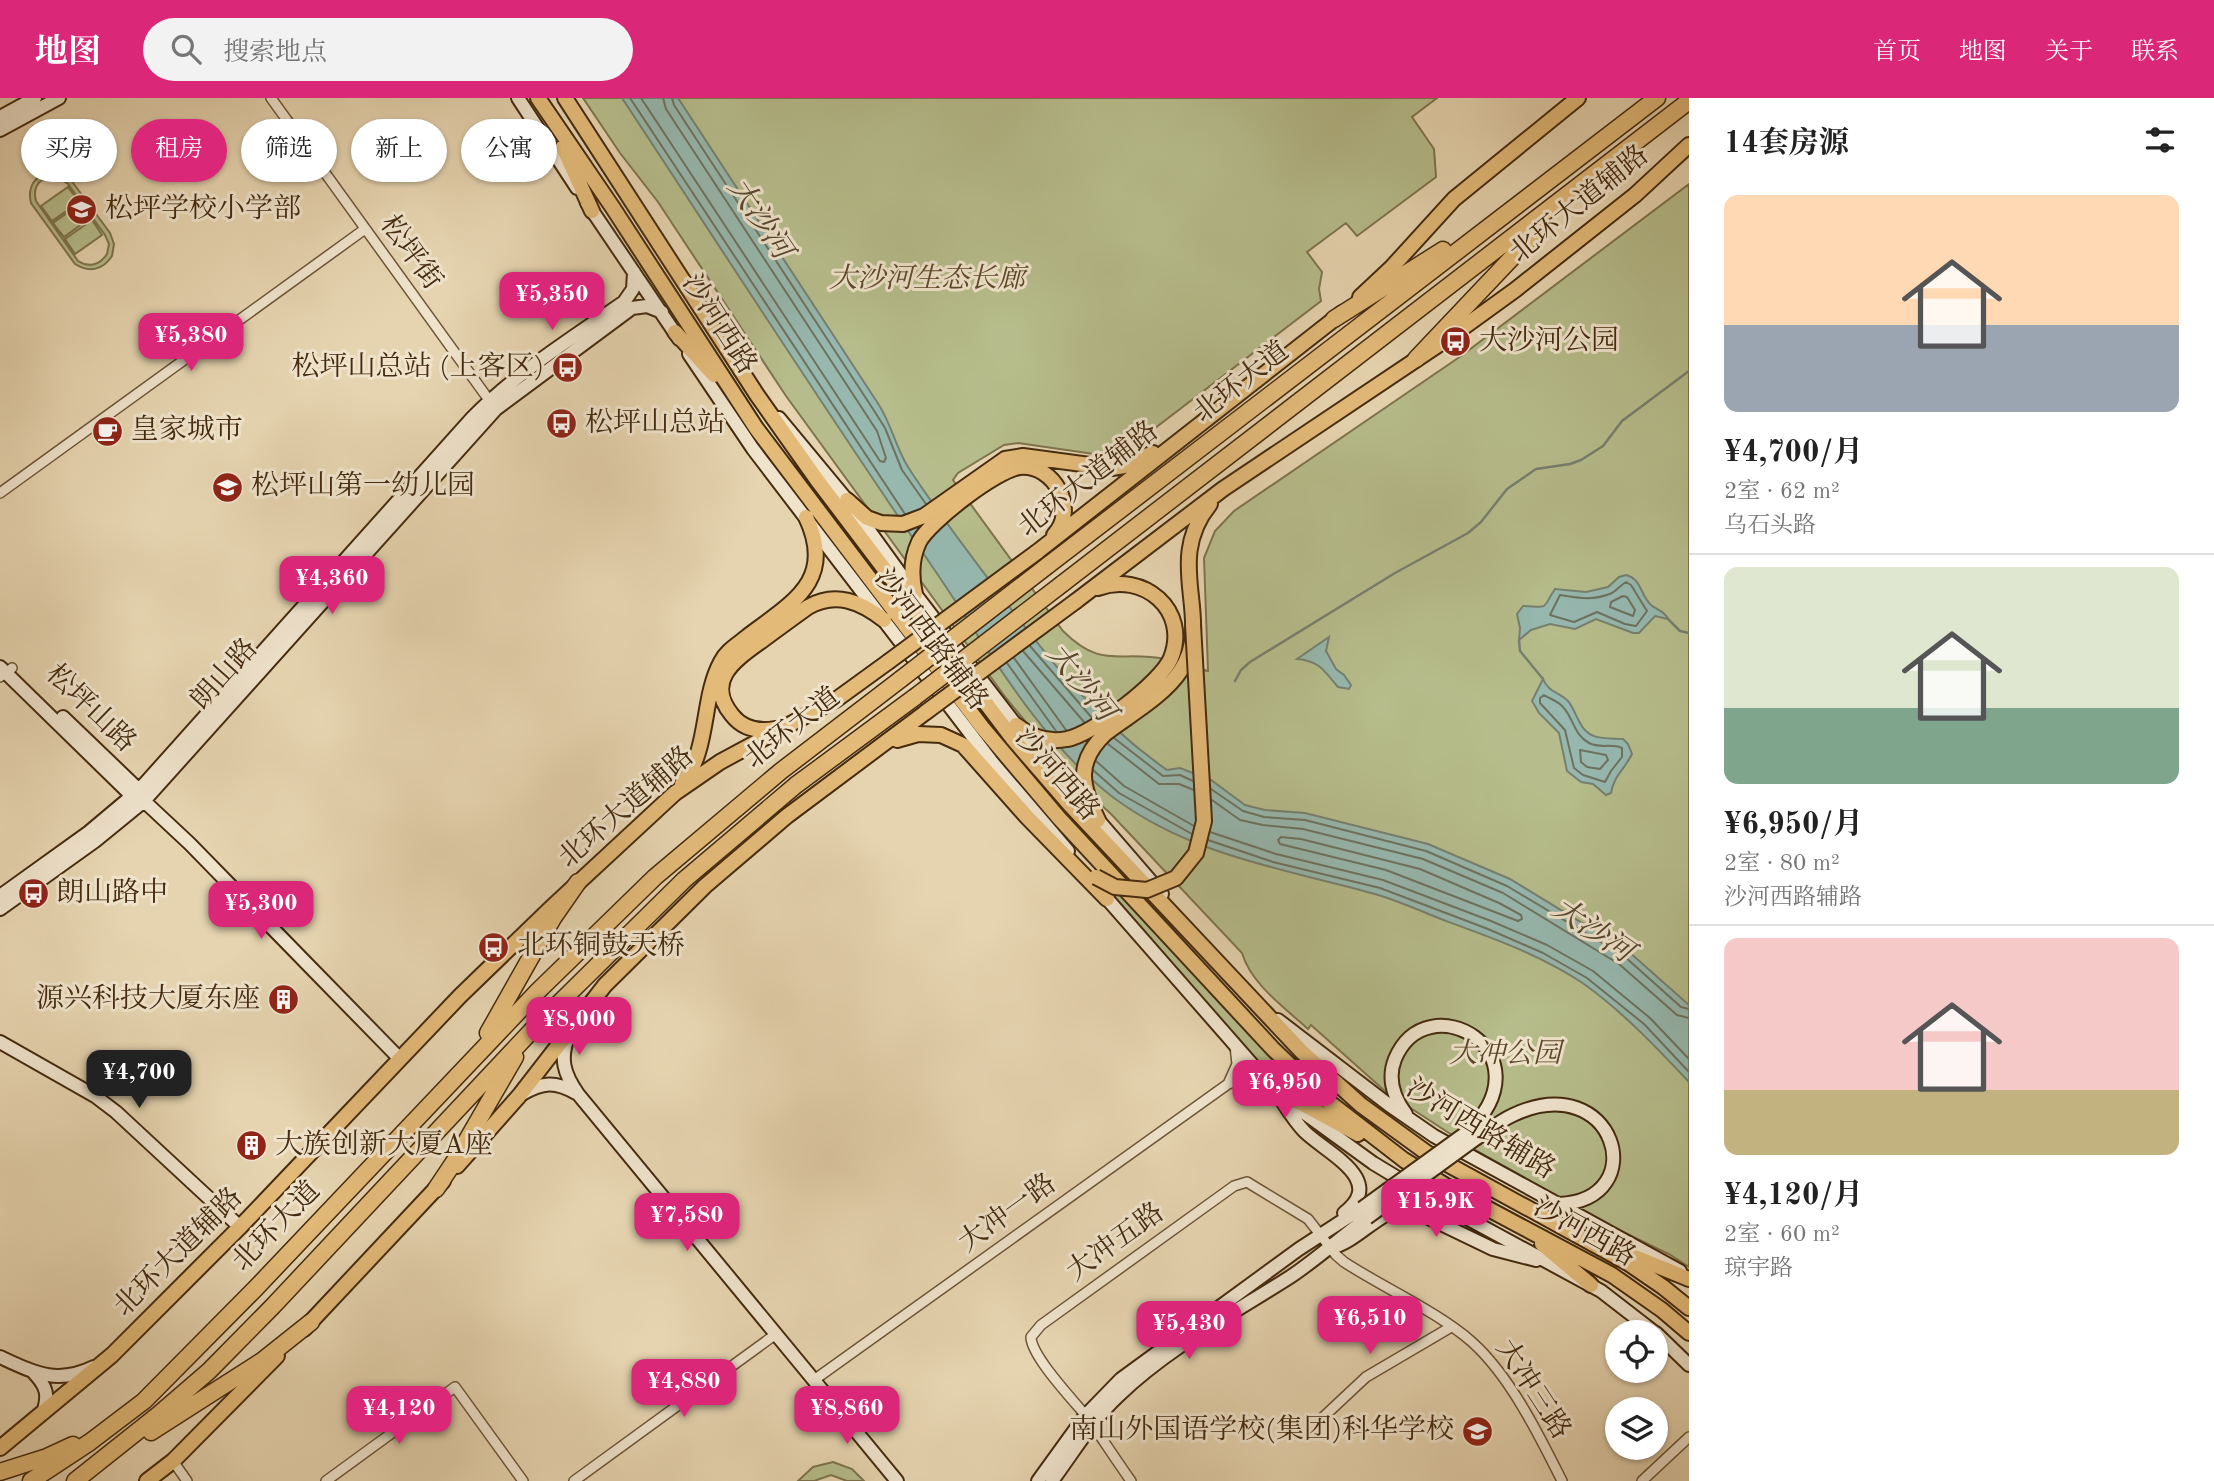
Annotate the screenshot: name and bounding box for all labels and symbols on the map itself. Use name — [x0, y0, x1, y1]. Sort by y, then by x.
street label: 北环大道辅路 — [1504, 139, 1654, 269]
water label: 大沙河 — [721, 172, 802, 269]
school or university icon: 松坪学校小学部 — [65, 193, 99, 227]
place label: 松坪学校小学部 — [105, 193, 301, 224]
street label: 松坪街 — [374, 209, 448, 295]
park label: 大沙河生态长廊 — [829, 263, 1029, 294]
street label: 沙河西路 — [676, 269, 763, 380]
pin: ¥5,350 — [495, 272, 609, 332]
pin: ¥5,380 — [134, 314, 248, 373]
bus stop icon: 大沙河公园 — [1439, 325, 1473, 359]
place label: 大沙河公园 — [1479, 325, 1619, 356]
street label: 北环大道 — [1187, 335, 1295, 429]
place label: 松坪山总站 (上客区) — [291, 351, 544, 382]
bus stop icon: 松坪山总站 (上客区) — [550, 351, 584, 385]
bus stop icon: 松坪山总站 — [545, 407, 579, 441]
place label: 松坪山总站 — [585, 407, 725, 438]
cafe icon: 皇家城市 — [91, 414, 125, 448]
place label: 皇家城市 — [131, 414, 243, 445]
street label: 北环大道辅路 — [1012, 415, 1164, 543]
school or university icon: 松坪山第一幼儿园 — [211, 470, 245, 504]
place label: 松坪山第一幼儿园 — [251, 470, 475, 501]
pin: ¥4,360 — [275, 556, 389, 616]
street label: 沙河西路辅路 — [868, 563, 994, 716]
street label: 朗山路 — [184, 632, 264, 716]
water label: 大沙河 — [1040, 637, 1125, 731]
street label: 松坪山路 — [40, 658, 142, 758]
street label: 北环大道 — [738, 681, 846, 775]
street label: 沙河西路 — [1009, 722, 1106, 826]
street label: 北环大道辅路 — [552, 740, 700, 874]
bus stop icon: 朗山路中 — [16, 877, 50, 911]
place label: 朗山路中 — [56, 877, 168, 908]
pin: ¥5,300 — [204, 882, 318, 941]
water label: 大沙河 — [1546, 891, 1644, 971]
bus stop icon: 北环铜鼓天桥 — [477, 930, 511, 964]
place label: 北环铜鼓天桥 — [517, 930, 685, 961]
place label: 源兴科技大厦东座 — [36, 983, 260, 1014]
building icon: 源兴科技大厦东座 — [266, 983, 300, 1017]
pin: ¥8,000 — [522, 998, 636, 1057]
park label: 大冲公园 — [1449, 1038, 1565, 1069]
pin: ¥4,700 — [82, 1051, 196, 1110]
pin: ¥6,950 — [1228, 1060, 1342, 1120]
street label: 沙河西路辅路 — [1401, 1072, 1561, 1185]
building icon: 大族创新大厦A座 — [235, 1129, 269, 1163]
place label: 大族创新大厦A座 — [275, 1129, 492, 1160]
street label: 大冲一路 — [953, 1167, 1062, 1258]
street label: 北环大道 — [226, 1175, 326, 1277]
pin: ¥15.9K — [1379, 1180, 1493, 1239]
street label: 北环大道辅路 — [108, 1182, 248, 1322]
street label: 沙河西路 — [1528, 1191, 1641, 1272]
pin: ¥7,580 — [630, 1194, 744, 1253]
street label: 大冲五路 — [1061, 1196, 1170, 1287]
pin: ¥6,510 — [1313, 1296, 1427, 1356]
pin: ¥5,430 — [1132, 1302, 1246, 1361]
street label: 大冲三路 — [1490, 1334, 1577, 1445]
pin: ¥4,880 — [627, 1360, 741, 1419]
pin: ¥4,120 — [342, 1386, 456, 1446]
pin: ¥8,860 — [790, 1386, 904, 1446]
place label: 南山外国语学校(集团)科华学校 — [1069, 1414, 1454, 1445]
school or university icon: 南山外国语学校(集团)科华学校 — [1460, 1414, 1494, 1448]

